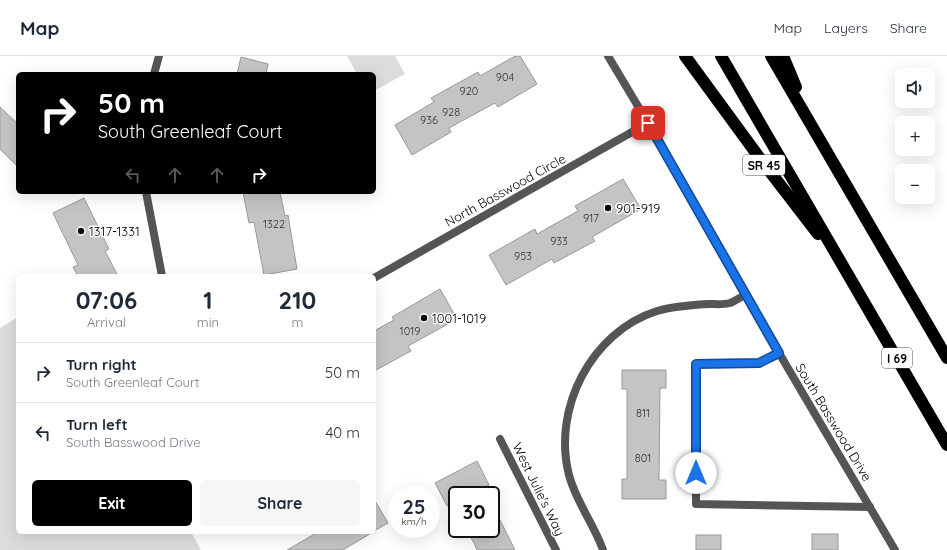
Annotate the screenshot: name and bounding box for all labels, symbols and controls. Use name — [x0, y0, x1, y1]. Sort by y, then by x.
text: Map — [20, 16, 59, 40]
text: Map — [773, 19, 802, 37]
text: Layers — [824, 19, 868, 37]
text: Share — [890, 19, 927, 37]
map controls — [895, 68, 935, 204]
button: sound — [895, 68, 935, 108]
house number: 904 — [496, 70, 514, 84]
house number: 920 — [460, 84, 478, 98]
text: 50 m — [98, 85, 165, 120]
icon: right — [32, 88, 84, 140]
house number: 928 — [442, 105, 460, 119]
pin — [631, 106, 665, 140]
icon: arrive — [637, 112, 659, 134]
house number: 936 — [420, 113, 438, 127]
button: + — [895, 116, 935, 156]
text: South Greenleaf Court — [98, 120, 283, 143]
street label: North Basswood Circle — [442, 150, 568, 230]
road number: SR 45 — [743, 155, 785, 175]
icon: left — [122, 164, 144, 186]
icon: ahead — [164, 164, 186, 186]
icon: ahead — [206, 164, 228, 186]
icon: right — [248, 164, 270, 186]
button: − — [895, 164, 935, 204]
place label: 901-919 — [616, 200, 660, 216]
marker: 901-919 — [603, 203, 613, 213]
house number: 917 — [583, 211, 599, 225]
house number: 1322 — [263, 217, 285, 231]
place label: 1317-1331 — [89, 223, 140, 239]
marker: 1317-1331 — [76, 226, 86, 236]
house number: 933 — [550, 234, 568, 248]
house number: 953 — [514, 249, 532, 263]
text: 07:06 — [76, 285, 137, 315]
text: 1 — [203, 285, 213, 315]
text: 210 — [279, 285, 316, 315]
place label: 1001-1019 — [432, 310, 486, 326]
marker: 1001-1019 — [419, 313, 429, 323]
text: Arrival — [87, 314, 126, 330]
text: min — [197, 314, 219, 330]
text: m — [292, 314, 303, 330]
house number: 1019 — [400, 324, 420, 338]
road number: I 69 — [882, 348, 912, 368]
text: Turn right — [66, 355, 137, 374]
street label: South Basswood Drive — [792, 360, 876, 484]
icon: right — [32, 362, 54, 384]
text: 50 m — [325, 363, 360, 382]
text: South Greenleaf Court — [66, 374, 199, 390]
house number: 811 — [636, 406, 650, 420]
text: Turn left — [66, 415, 128, 434]
icon: left — [32, 422, 54, 444]
text: 40 m — [325, 423, 360, 442]
text: South Basswood Drive — [66, 434, 201, 450]
street label: West Julie's Way — [510, 440, 568, 538]
house number: 801 — [635, 451, 651, 465]
position arrow — [675, 452, 717, 494]
button: Exit — [32, 480, 192, 526]
button: Share — [200, 480, 360, 526]
speed limit sign: 30 — [448, 486, 500, 538]
text: 25 — [403, 494, 425, 519]
text: km/h — [401, 515, 427, 528]

